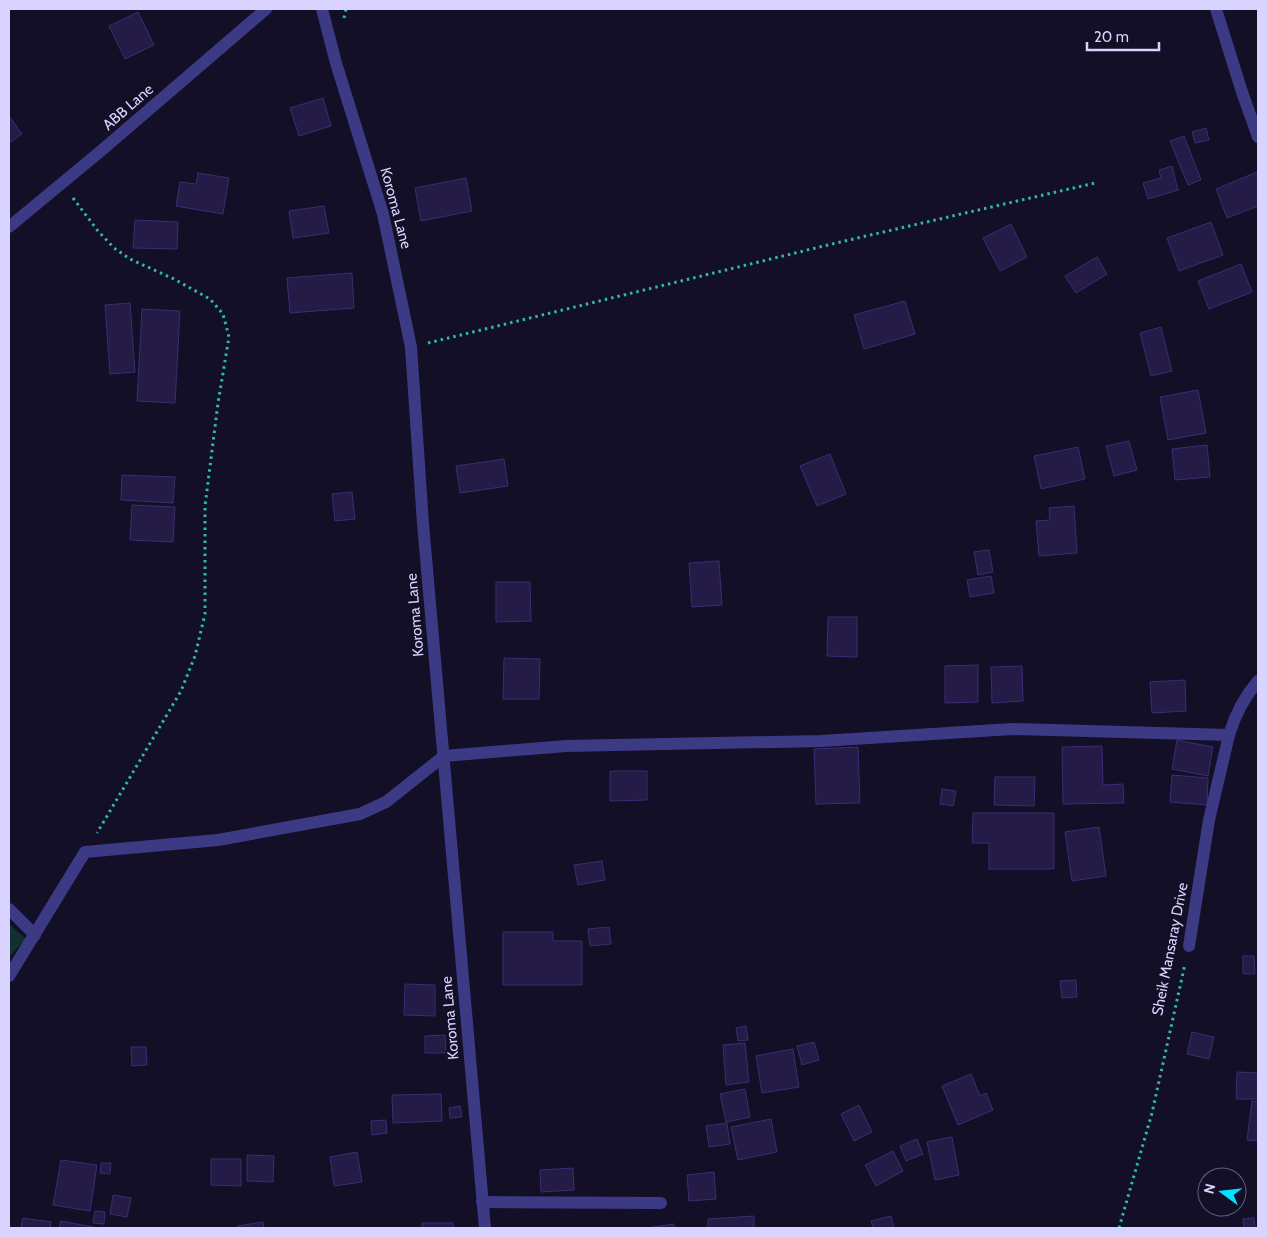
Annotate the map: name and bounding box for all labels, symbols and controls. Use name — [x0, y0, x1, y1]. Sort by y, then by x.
scale bar — [1087, 20, 1160, 52]
text: 20 m — [1094, 28, 1129, 46]
street label: ABB Lane — [99, 80, 157, 134]
street label: Koroma Lane — [376, 165, 416, 251]
street label: Koroma Lane — [402, 572, 428, 657]
street label: Sheik Mansaray Drive — [1148, 881, 1192, 1017]
street label: Koroma Lane — [437, 975, 463, 1060]
north arrow — [1197, 1167, 1247, 1217]
text: N — [1199, 1182, 1219, 1196]

